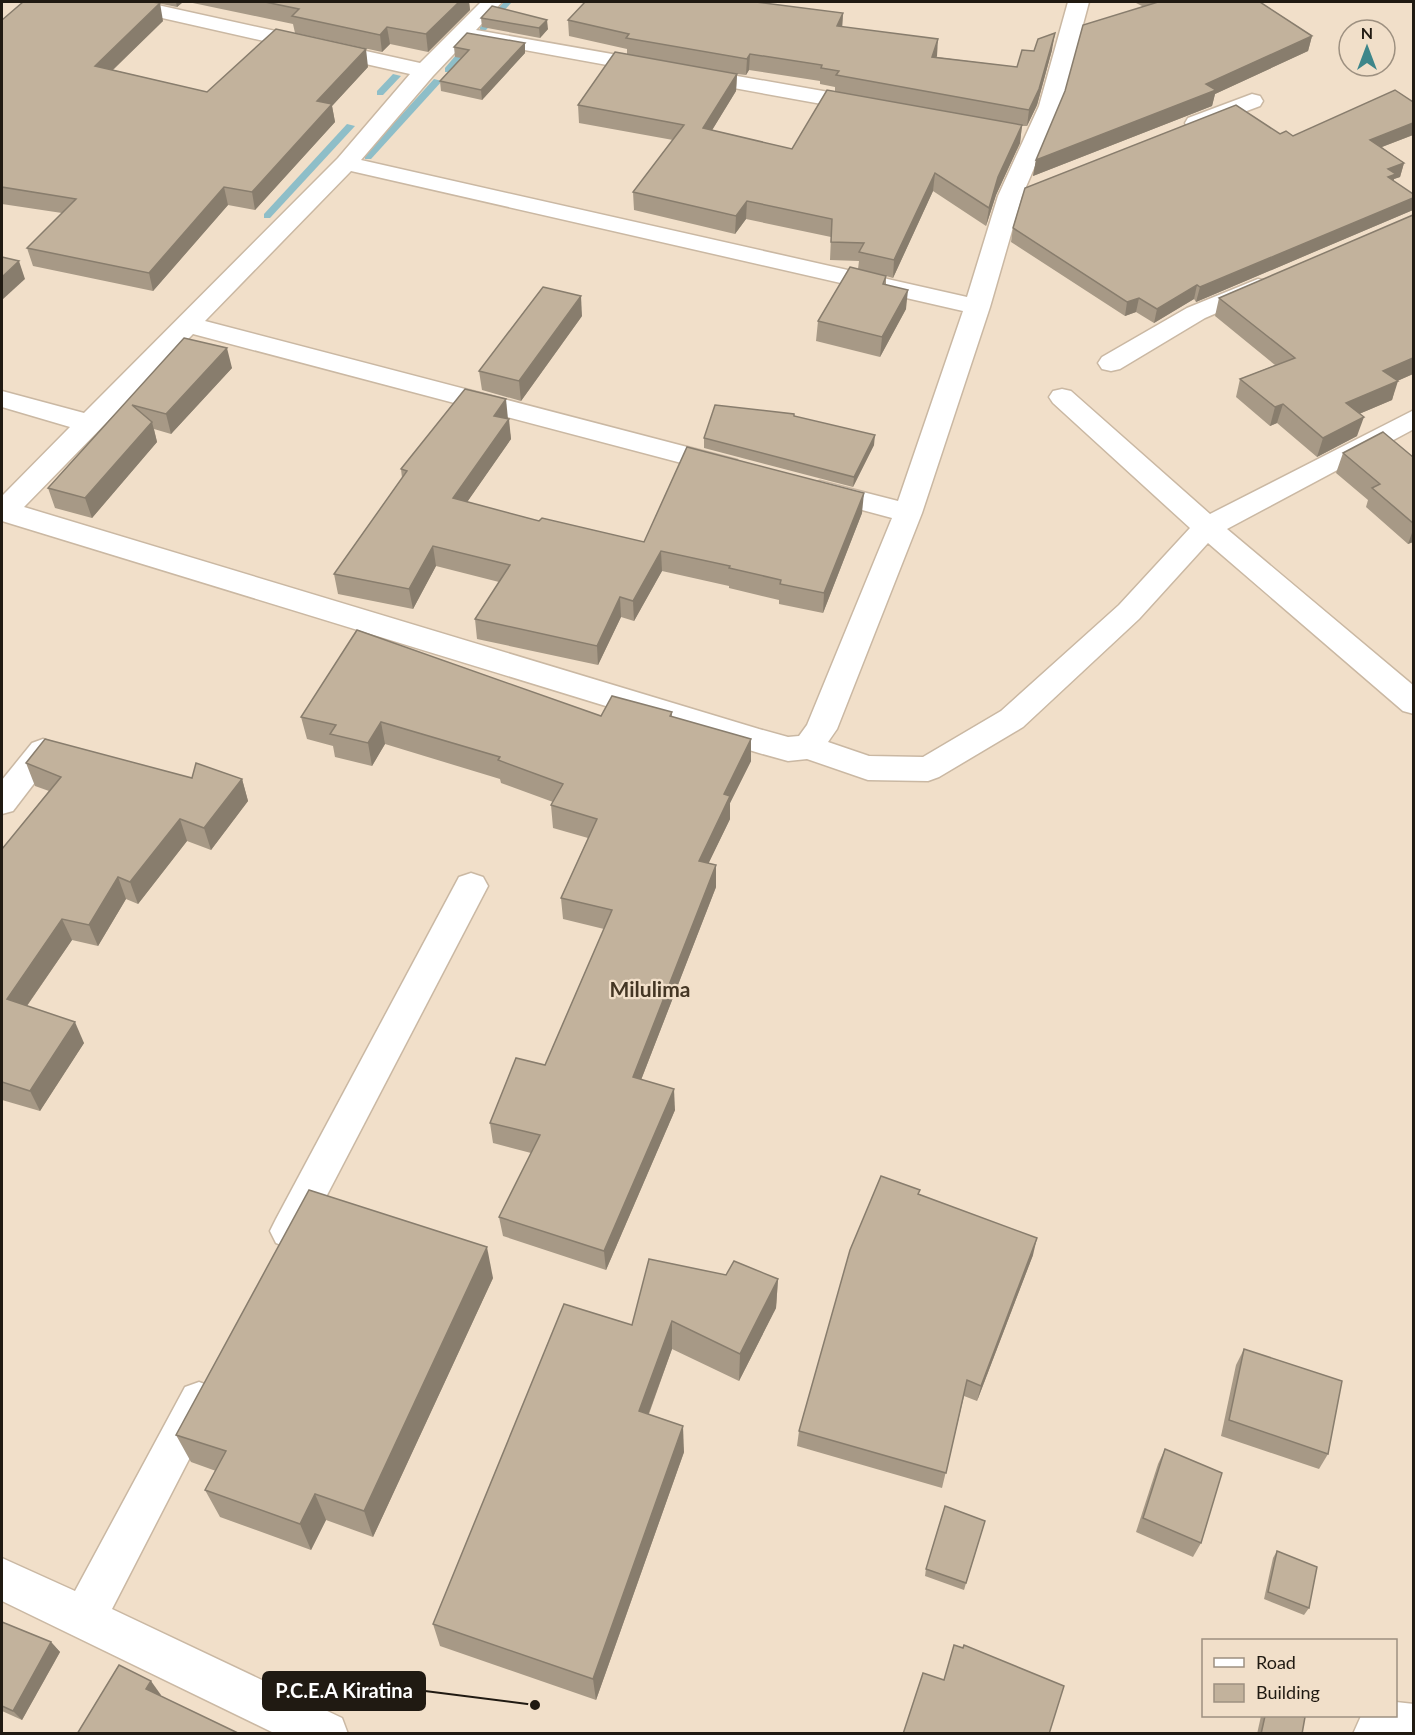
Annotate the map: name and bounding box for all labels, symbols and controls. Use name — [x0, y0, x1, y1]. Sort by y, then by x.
north arrow — [1337, 18, 1397, 78]
text: N — [1361, 23, 1373, 42]
district label: Milulima — [610, 976, 690, 1001]
legend — [1202, 1639, 1397, 1717]
text: Road — [1256, 1651, 1296, 1673]
callout: P.C.E.A Kiratina — [263, 1672, 425, 1710]
text: P.C.E.A Kiratina — [275, 1678, 413, 1702]
text: Building — [1256, 1681, 1320, 1703]

